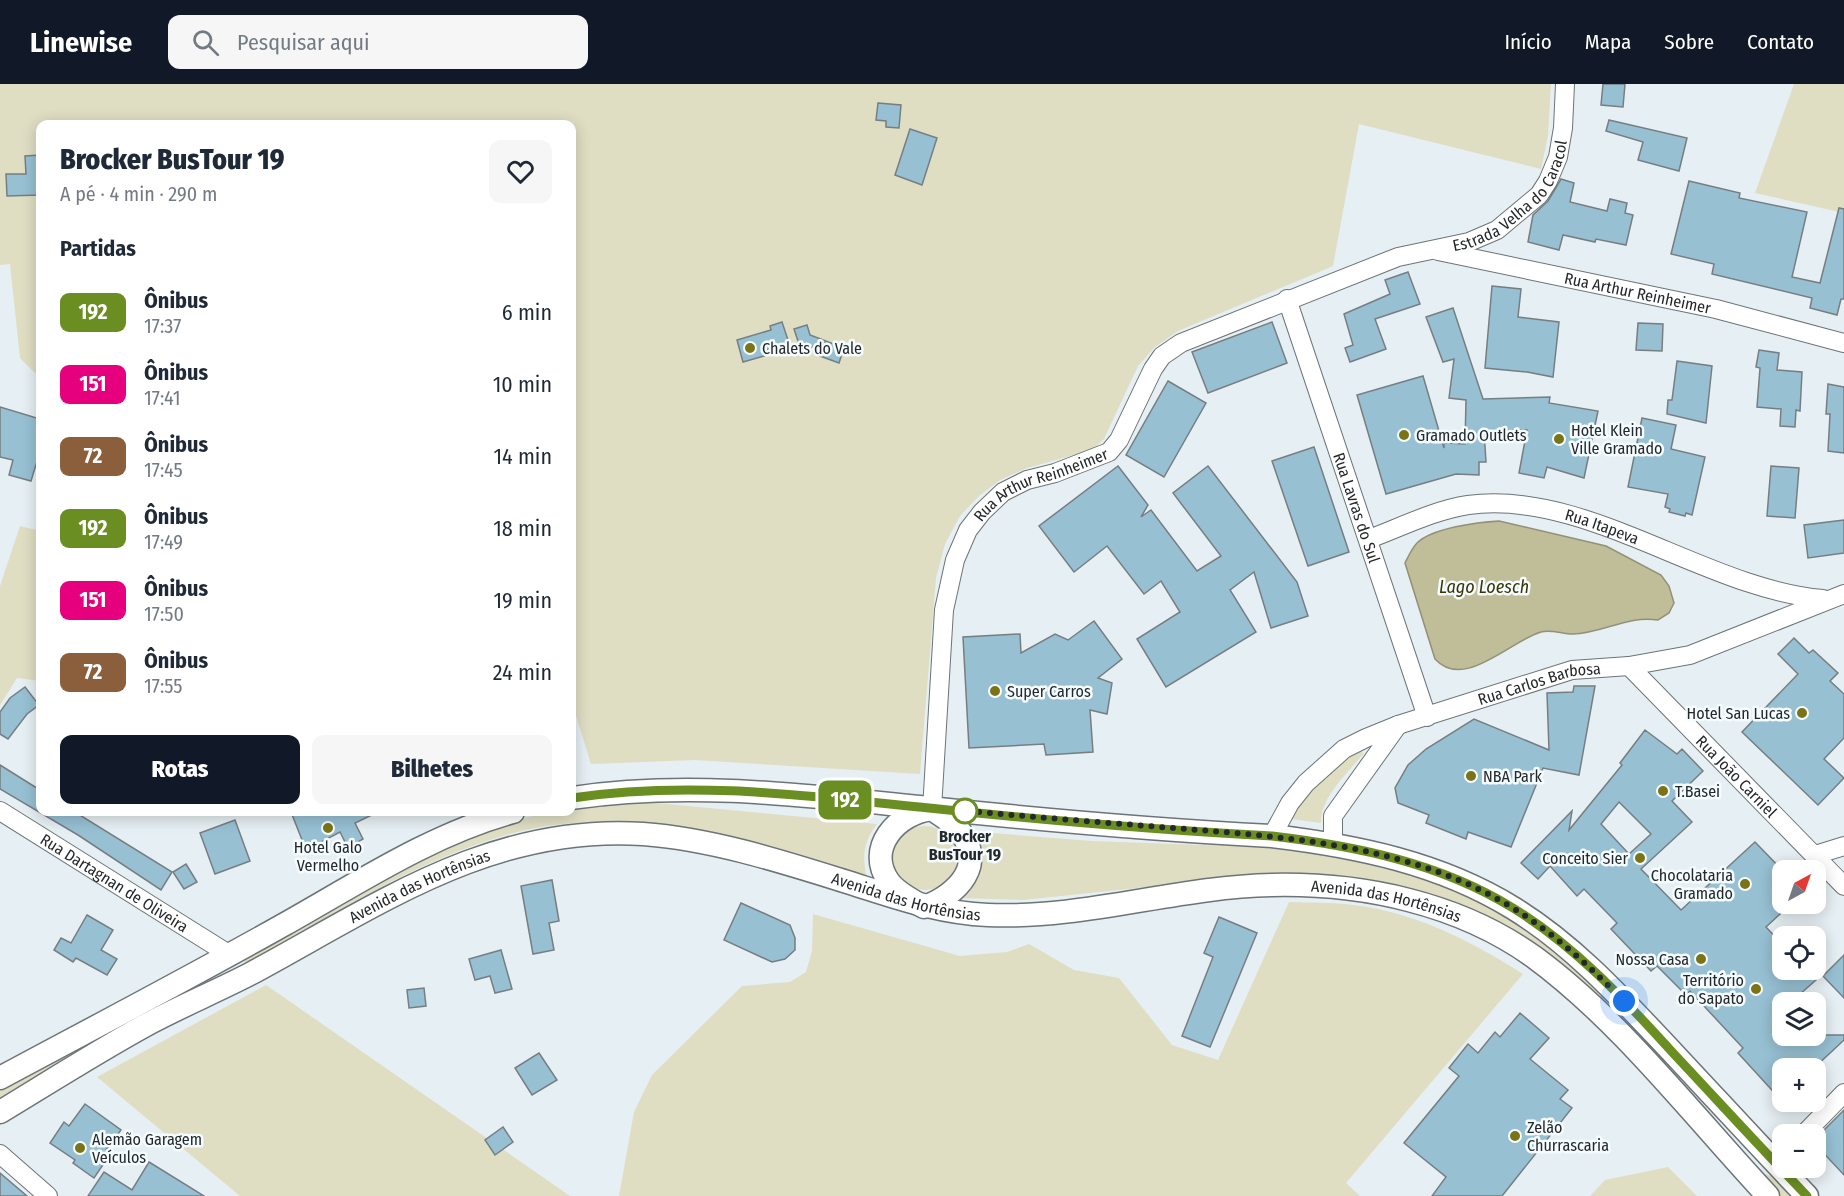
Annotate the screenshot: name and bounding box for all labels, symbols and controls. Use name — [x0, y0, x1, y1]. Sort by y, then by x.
search box — [168, 15, 588, 69]
text: Linewise — [30, 26, 132, 59]
icon: search — [189, 26, 222, 59]
text: Pesquisar aqui — [237, 29, 370, 56]
text: Início — [1505, 29, 1552, 55]
text: Mapa — [1585, 29, 1631, 55]
text: Sobre — [1664, 29, 1714, 55]
text: Contato — [1747, 29, 1814, 55]
street label: Estrada Velha do Caracol — [1451, 139, 1571, 255]
button: heart — [489, 140, 552, 203]
text: Brocker BusTour 19 — [60, 143, 284, 176]
text: A pé · 4 min · 290 m — [60, 182, 217, 206]
text: Partidas — [60, 235, 136, 262]
street label: Rua Arthur Reinheimer — [1563, 269, 1713, 318]
text: Ônibus — [144, 287, 208, 314]
text: 192 — [78, 299, 108, 325]
text: 6 min — [502, 299, 552, 326]
text: 17:37 — [144, 314, 181, 338]
place label: Chalets do Vale — [762, 339, 862, 358]
marker: Chalets do Vale — [743, 341, 757, 355]
text: Ônibus — [144, 359, 208, 386]
text: 151 — [80, 371, 106, 397]
text: 10 min — [493, 371, 552, 398]
text: 17:41 — [144, 386, 180, 410]
place label: Hotel Klein Ville Gramado — [1571, 421, 1662, 458]
place label: Gramado Outlets — [1416, 426, 1527, 445]
marker: Gramado Outlets — [1397, 428, 1411, 442]
text: Ônibus — [144, 431, 208, 458]
marker: Hotel Klein Ville Gramado — [1552, 432, 1566, 446]
text: 72 — [84, 443, 102, 469]
text: 14 min — [494, 443, 552, 470]
street label: Rua Arthur Reinheimer — [970, 444, 1111, 525]
street label: Rua Lavras do Sul — [1329, 450, 1384, 565]
text: 17:45 — [144, 458, 183, 482]
text: Ônibus — [144, 503, 208, 530]
street label: Rua Itapeva — [1563, 505, 1642, 548]
text: 192 — [78, 515, 108, 541]
text: 18 min — [493, 515, 552, 542]
text: 17:49 — [144, 530, 183, 554]
text: Ônibus — [144, 575, 208, 602]
water label: Lago Loesch — [1439, 576, 1529, 598]
text: 151 — [80, 587, 106, 613]
text: 19 min — [494, 587, 552, 614]
text: 17:50 — [144, 602, 184, 626]
text: Ônibus — [144, 647, 208, 674]
text: 72 — [84, 659, 102, 685]
text: 24 min — [493, 659, 552, 686]
street label: Rua Carlos Barbosa — [1476, 659, 1601, 709]
text: 17:55 — [144, 674, 182, 698]
place label: Super Carros — [1007, 682, 1091, 701]
marker: Super Carros — [988, 684, 1002, 698]
place label: Hotel San Lucas — [1687, 704, 1790, 723]
marker: Hotel San Lucas — [1795, 706, 1809, 720]
street label: Rua João Carniel — [1692, 731, 1781, 822]
button: Rotas — [60, 735, 300, 804]
button: Bilhetes — [312, 735, 552, 804]
place label: NBA Park — [1483, 767, 1543, 786]
marker: NBA Park — [1464, 769, 1478, 783]
line badge: 192 — [810, 780, 880, 820]
place label: T.Basei — [1675, 782, 1720, 801]
marker: T.Basei — [1656, 784, 1670, 798]
text: 192 — [830, 787, 860, 813]
marker: Brocker BusTour 19 — [952, 798, 978, 824]
marker: Hotel Galo Vermelho — [321, 821, 335, 835]
place label: Brocker BusTour 19 — [929, 827, 1001, 864]
street label: Rua Dartagnan de Oliveira — [37, 830, 192, 936]
place label: Hotel Galo Vermelho — [294, 838, 362, 875]
street label: Avenida das Hortênsias — [346, 846, 493, 927]
place label: Conceito Sier — [1542, 849, 1628, 868]
marker: Conceito Sier — [1633, 851, 1647, 865]
north arrow — [1772, 860, 1826, 914]
map controls — [1772, 860, 1826, 1178]
place label: Chocolataria Gramado — [1651, 866, 1733, 903]
street label: Avenida das Hortênsias — [829, 869, 982, 925]
street label: Avenida das Hortênsias — [1311, 877, 1464, 926]
marker: Chocolataria Gramado — [1738, 877, 1752, 891]
button: locate — [1772, 926, 1826, 980]
place label: Nossa Casa — [1616, 950, 1689, 969]
marker: Nossa Casa — [1694, 952, 1708, 966]
place label: Território do Sapato — [1678, 971, 1744, 1008]
marker: Território do Sapato — [1749, 982, 1763, 996]
your location — [1609, 986, 1639, 1016]
button: layers — [1772, 992, 1826, 1046]
button: + — [1772, 1058, 1826, 1112]
place label: Zelão Churrascaria — [1527, 1118, 1609, 1155]
button: − — [1772, 1124, 1826, 1178]
marker: Zelão Churrascaria — [1508, 1129, 1522, 1143]
place label: Alemão Garagem Veículos — [92, 1130, 202, 1167]
marker: Alemão Garagem Veículos — [73, 1141, 87, 1155]

